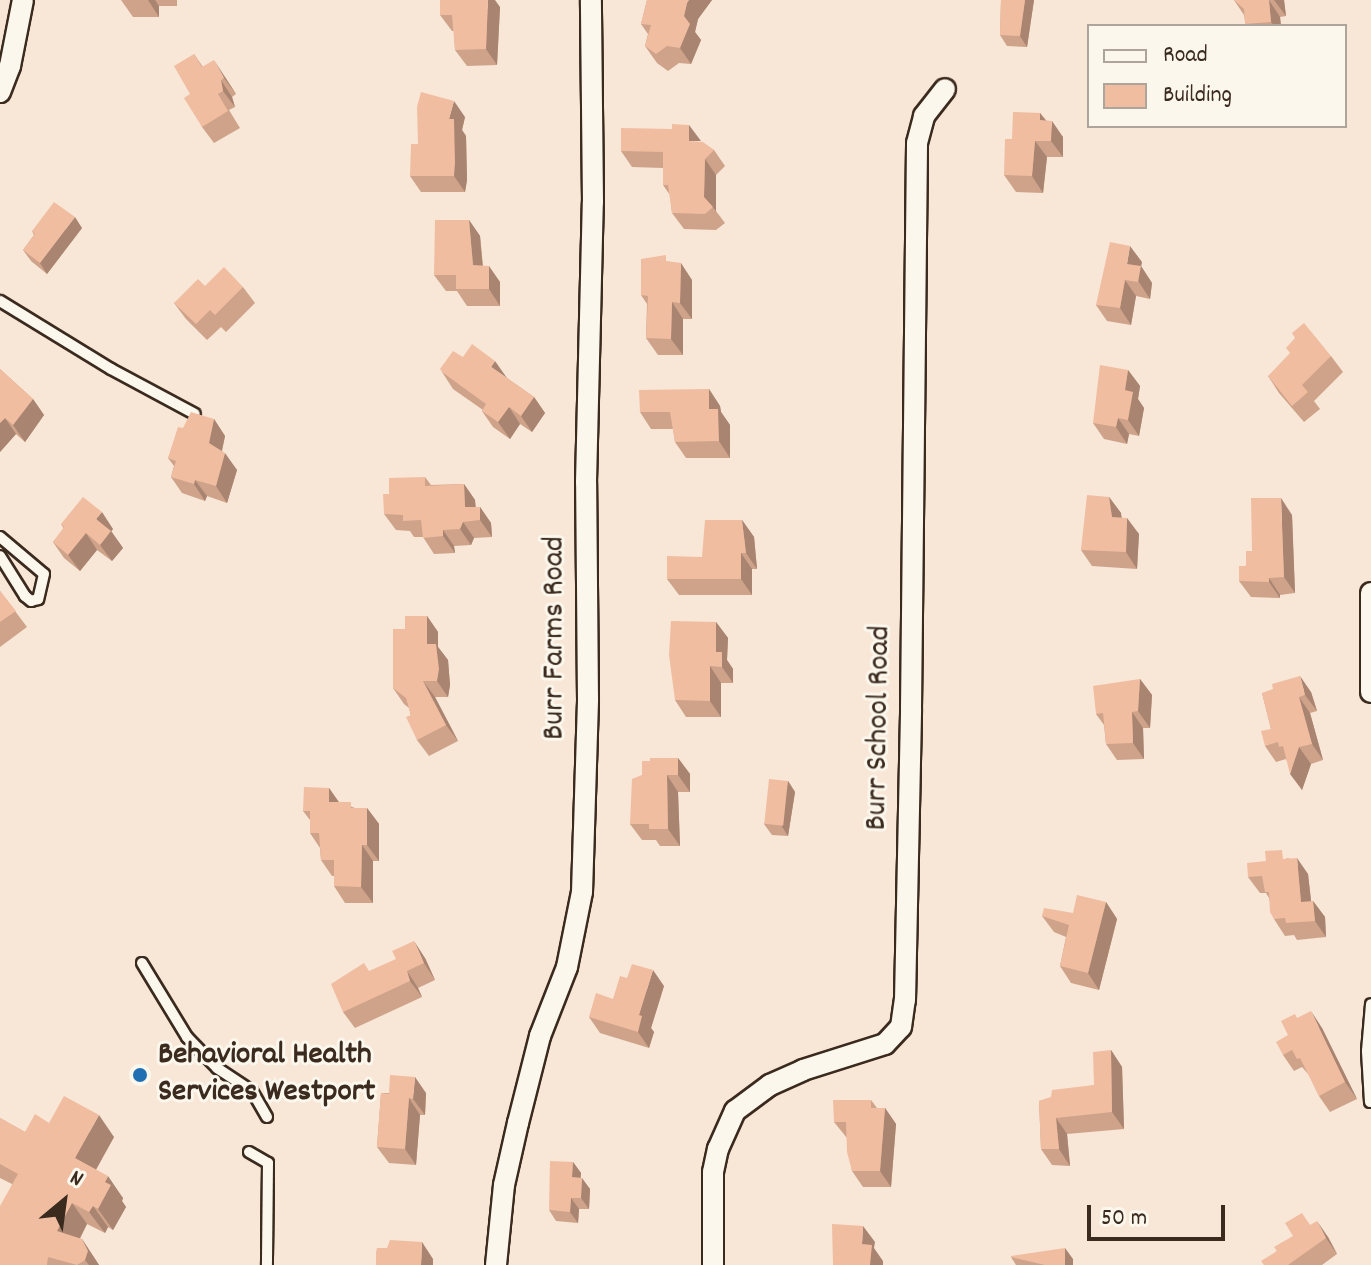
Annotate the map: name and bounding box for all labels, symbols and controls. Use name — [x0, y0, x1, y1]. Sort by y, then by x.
legend — [1087, 24, 1347, 128]
text: Road — [1163, 39, 1208, 73]
text: Building — [1163, 79, 1232, 113]
street label: Burr Farms Road — [537, 536, 575, 740]
street label: Burr School Road — [859, 625, 901, 831]
place label: Behavioral Health Services Westport — [158, 1038, 375, 1113]
marker: Behavioral Health Services Westport — [129, 1064, 151, 1086]
north arrow — [24, 1161, 104, 1241]
text: N — [64, 1163, 88, 1196]
scale bar — [1091, 1189, 1229, 1239]
text: 50 m — [1101, 1202, 1147, 1236]

